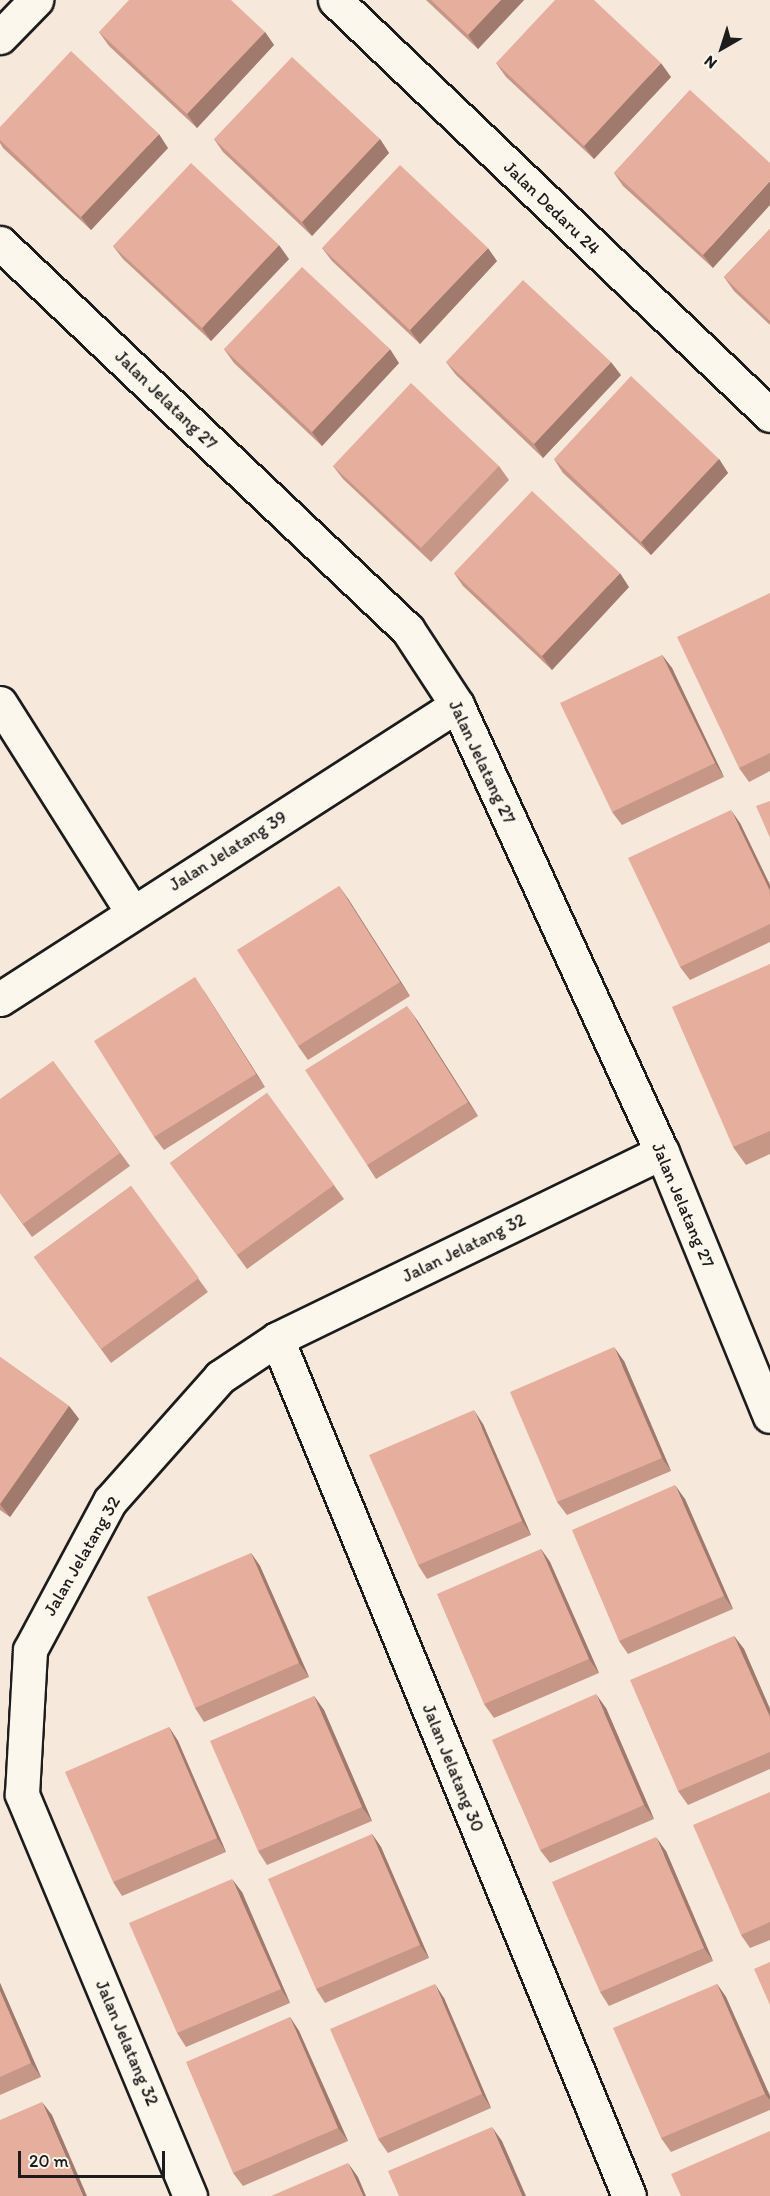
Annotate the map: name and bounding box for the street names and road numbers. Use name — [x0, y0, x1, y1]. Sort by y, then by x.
street label: Jalan Dedaru 24 — [499, 157, 605, 259]
street label: Jalan Jelatang 27 — [110, 345, 222, 455]
street label: Jalan Jelatang 27 — [444, 696, 520, 828]
street label: Jalan Jelatang 39 — [165, 806, 291, 896]
street label: Jalan Jelatang 27 — [647, 1139, 719, 1271]
street label: Jalan Jelatang 32 — [398, 1209, 530, 1287]
street label: Jalan Jelatang 32 — [39, 1492, 125, 1620]
street label: Jalan Jelatang 30 — [417, 1700, 489, 1836]
street label: Jalan Jelatang 32 — [91, 1976, 163, 2110]

